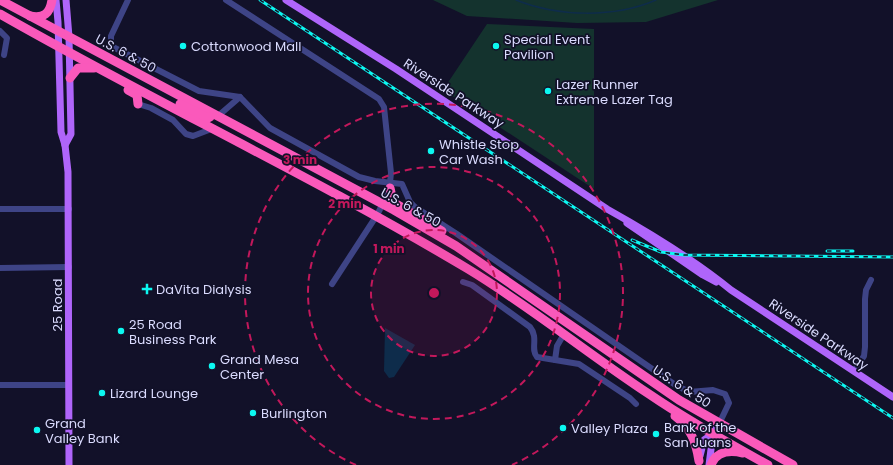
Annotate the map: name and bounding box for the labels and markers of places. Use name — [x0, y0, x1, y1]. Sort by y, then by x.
place label: Special Event Pavilion — [504, 30, 590, 64]
place label: Cottonwood Mall — [191, 37, 301, 56]
marker: Cottonwood Mall — [178, 41, 188, 51]
marker: Special Event Pavilion — [491, 41, 501, 51]
place label: Lazer Runner Extreme Lazer Tag — [556, 75, 673, 109]
marker: Lazer Runner Extreme Lazer Tag — [543, 86, 553, 96]
place label: Whistle Stop Car Wash — [439, 135, 519, 169]
marker: Whistle Stop Car Wash — [426, 146, 436, 156]
place label: DaVita Dialysis — [156, 280, 252, 299]
marker: DaVita Dialysis — [141, 283, 153, 295]
centre of rings — [427, 286, 441, 300]
place label: 25 Road Business Park — [129, 315, 217, 349]
marker: 25 Road Business Park — [116, 326, 126, 336]
place label: Grand Mesa Center — [220, 350, 299, 384]
marker: Grand Mesa Center — [207, 361, 217, 371]
place label: Lizard Lounge — [110, 384, 198, 403]
marker: Lizard Lounge — [97, 388, 107, 398]
place label: Burlington — [261, 404, 327, 423]
marker: Burlington — [248, 408, 258, 418]
place label: Grand Valley Bank — [45, 414, 120, 448]
place label: Bank of the San Juans — [664, 418, 736, 452]
place label: Valley Plaza — [571, 419, 648, 438]
marker: Valley Plaza — [558, 423, 568, 433]
marker: Grand Valley Bank — [32, 425, 42, 435]
marker: Bank of the San Juans — [651, 429, 661, 439]

